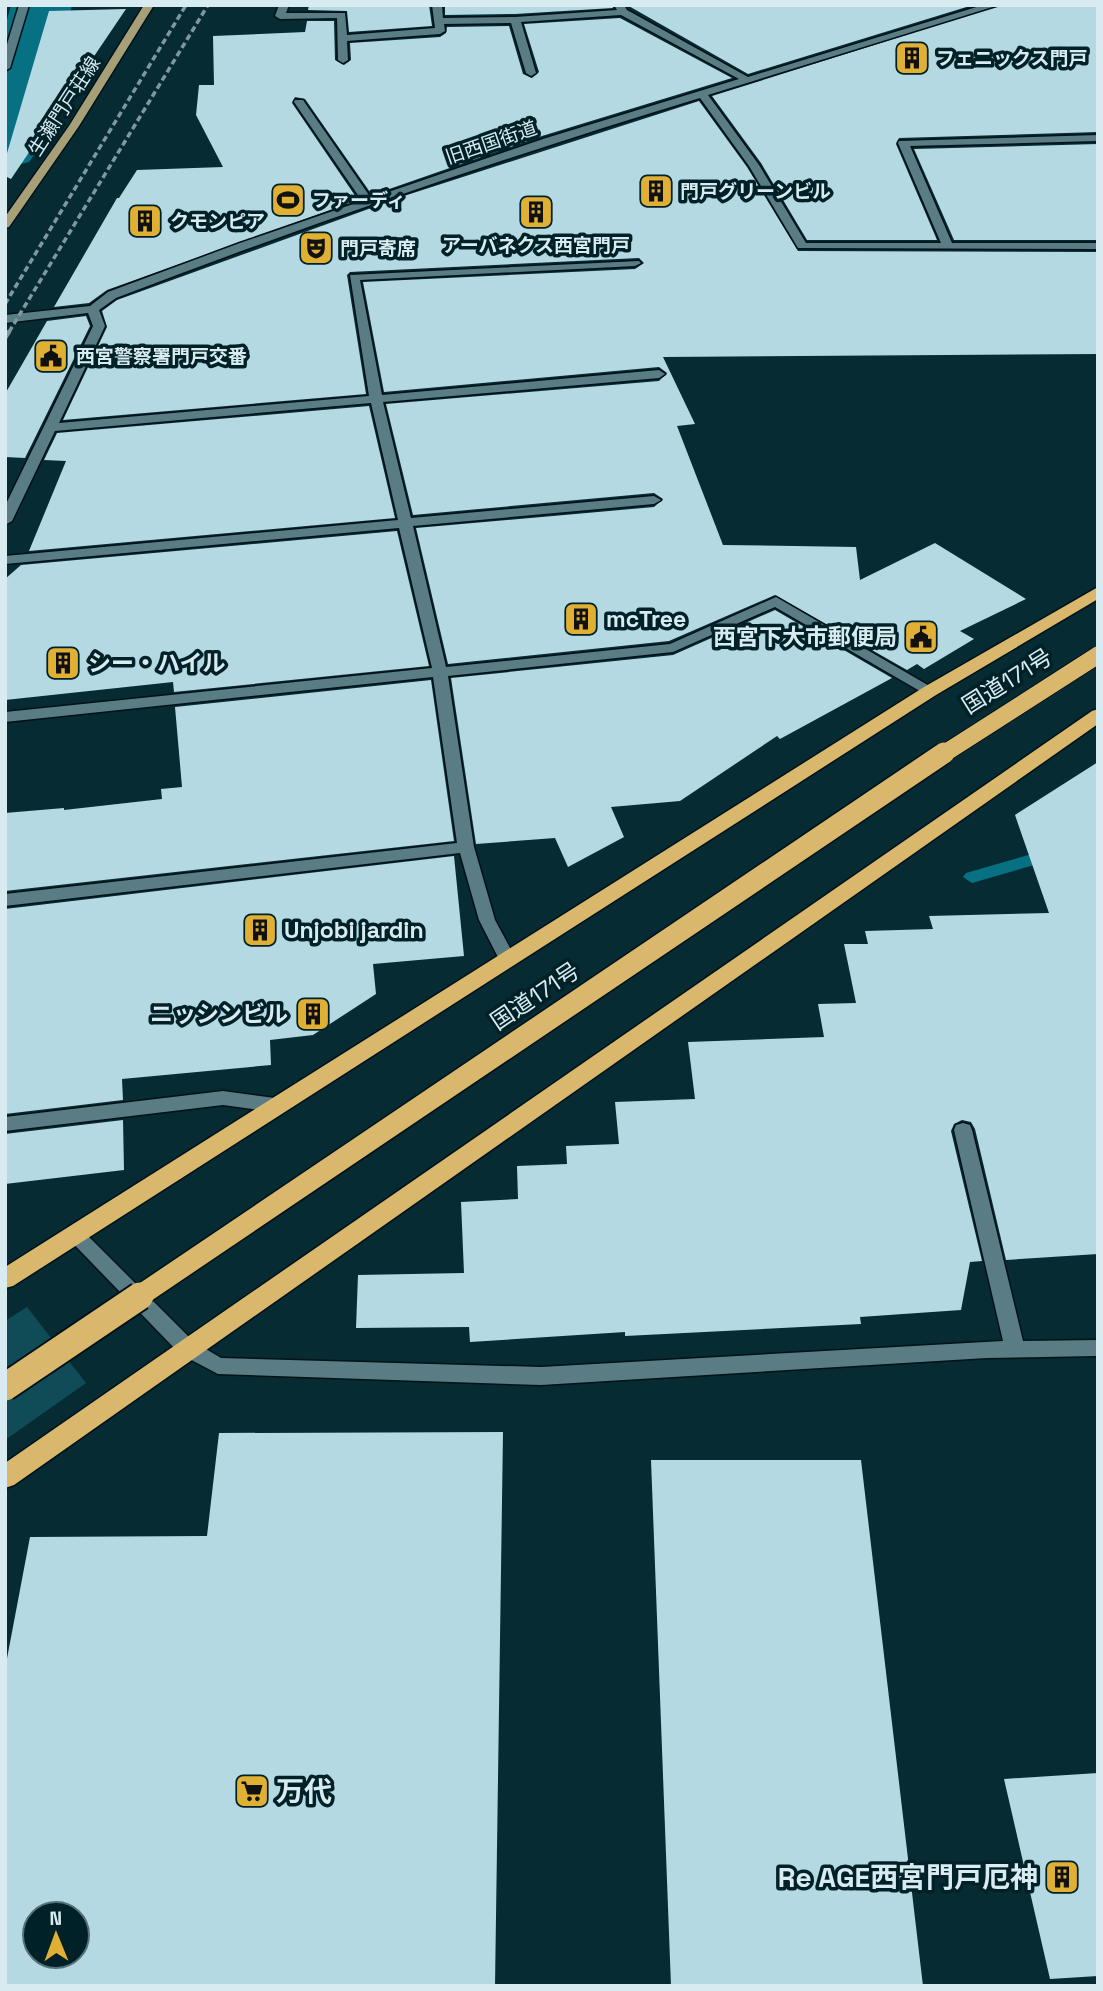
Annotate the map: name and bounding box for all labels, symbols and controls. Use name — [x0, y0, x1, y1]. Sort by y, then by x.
building icon: フェニックス門戸 — [893, 39, 931, 77]
place label: フェニックス門戸 — [936, 46, 1087, 71]
street label: 生瀬門戸荘線 — [23, 52, 106, 161]
street label: 旧西国街道 — [442, 115, 540, 170]
building icon: 門戸グリーンビル — [637, 172, 675, 210]
place label: 門戸グリーンビル — [680, 179, 831, 204]
sports icon: ファーディ — [269, 181, 307, 219]
place label: ファーディ — [312, 188, 406, 213]
building icon: アーバネクス西宮門戸 — [517, 193, 555, 231]
building icon: クモンピア — [126, 202, 164, 240]
place label: クモンピア — [170, 209, 265, 234]
theatre icon: 門戸寄席 — [297, 229, 335, 267]
place label: アーバネクス西宮門戸 — [442, 233, 630, 258]
place label: 門戸寄席 — [340, 236, 416, 261]
public building icon: 西宮警察署門戸交番 — [32, 337, 70, 375]
place label: 西宮警察署門戸交番 — [76, 344, 247, 369]
building icon: mcTree — [562, 600, 600, 638]
place label: mcTree — [606, 604, 686, 634]
public building icon: 西宮下大市郵便局 — [902, 618, 940, 656]
place label: 西宮下大市郵便局 — [713, 622, 897, 652]
street label: 国道171号 — [956, 642, 1058, 720]
building icon: シー・ハイル — [44, 644, 82, 682]
place label: シー・ハイル — [88, 648, 226, 678]
building icon: Unjobi jardin — [241, 911, 279, 949]
place label: Unjobi jardin — [284, 915, 424, 945]
street label: 国道171号 — [485, 955, 585, 1037]
building icon: ニッシンビル — [294, 995, 332, 1033]
place label: ニッシンビル — [150, 999, 288, 1029]
supermarket icon: 万代 — [233, 1772, 271, 1810]
place label: 万代 — [276, 1773, 332, 1809]
building icon: Re AGE西宮門戸厄神 — [1043, 1858, 1081, 1896]
place label: Re AGE西宮門戸厄神 — [778, 1859, 1038, 1895]
north arrow — [21, 1900, 91, 1970]
text: N — [49, 1906, 62, 1931]

